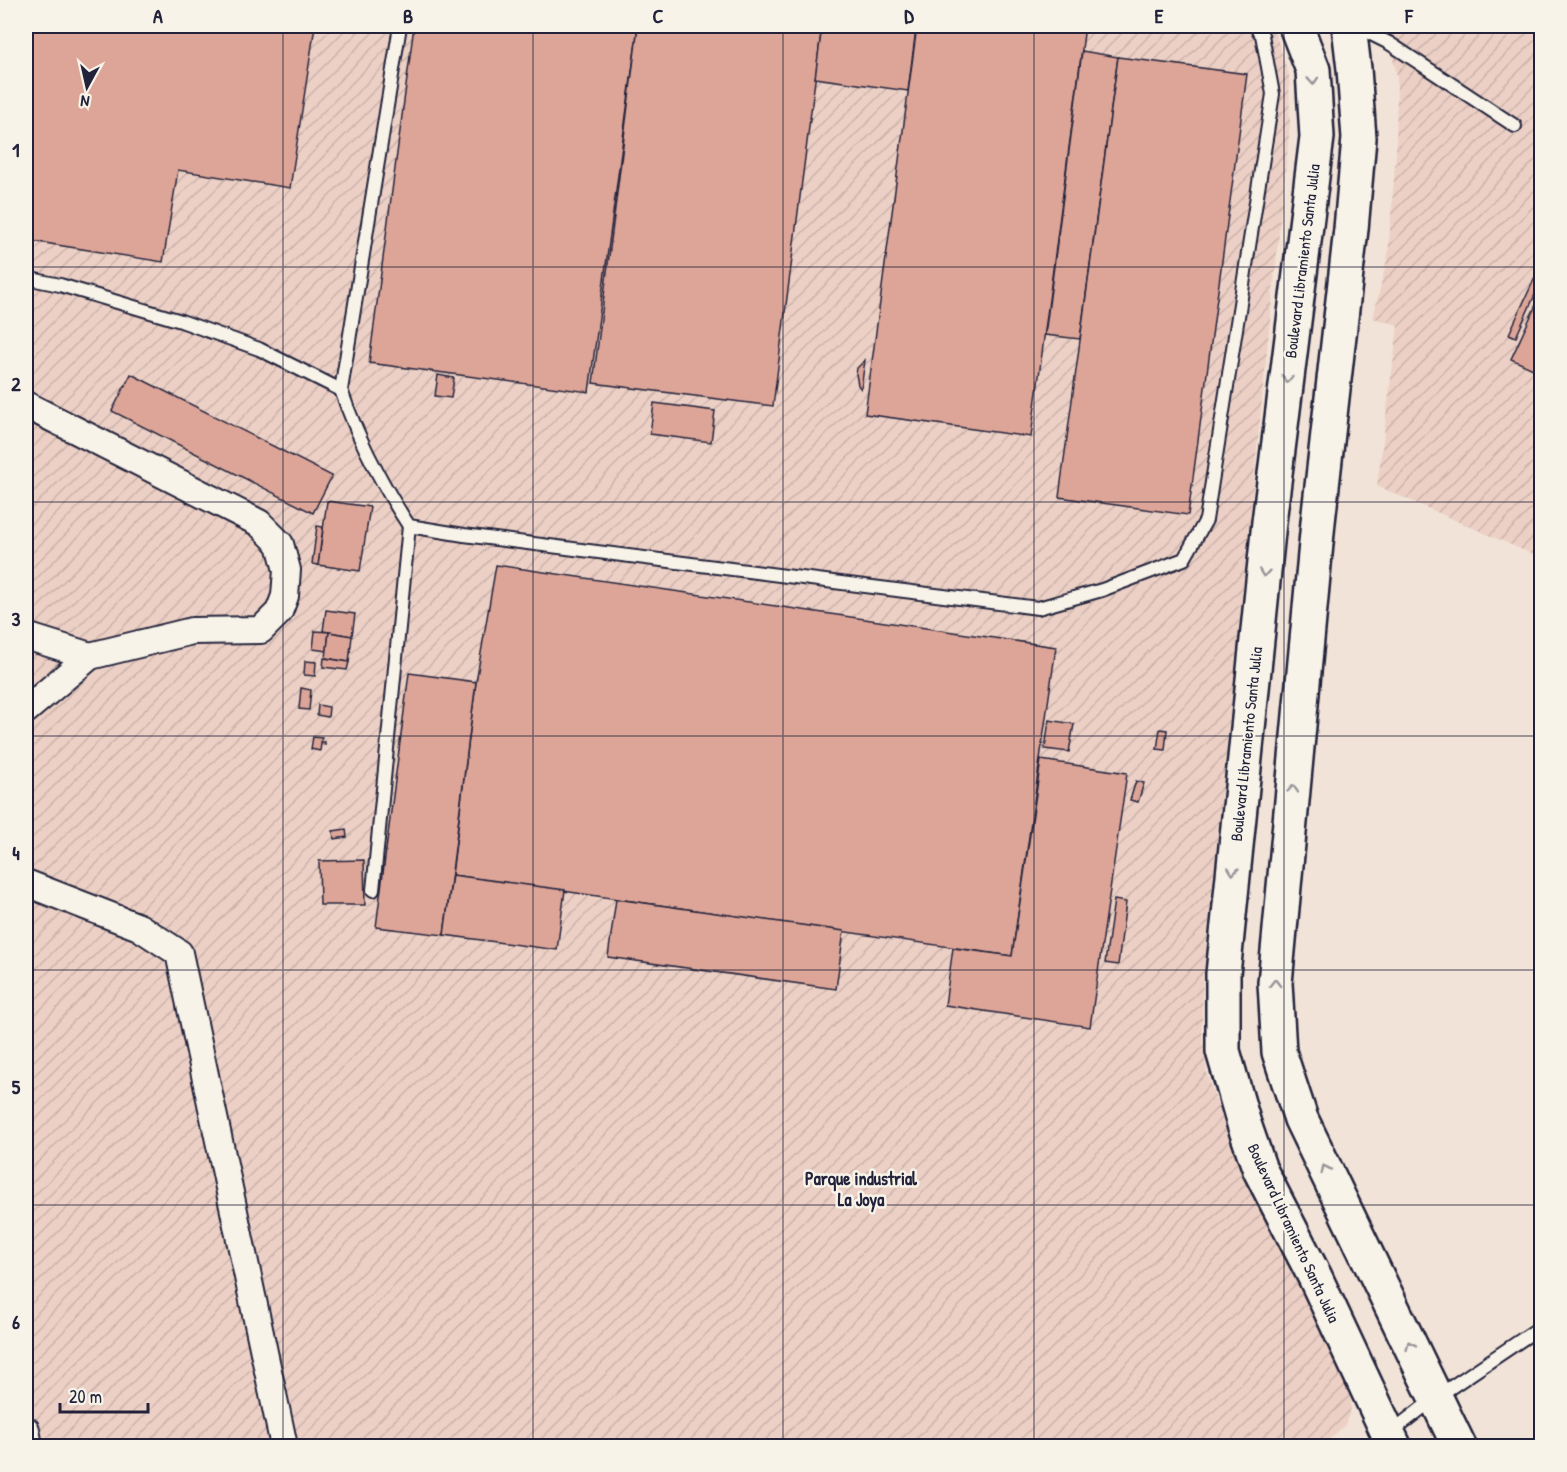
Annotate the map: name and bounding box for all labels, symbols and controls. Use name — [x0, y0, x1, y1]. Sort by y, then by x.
text: A — [153, 2, 163, 29]
text: B — [403, 2, 413, 29]
text: C — [653, 2, 664, 29]
text: D — [904, 2, 914, 29]
text: E — [1155, 2, 1164, 29]
text: F — [1404, 2, 1414, 29]
north arrow — [57, 57, 117, 117]
one-way arrow — [1307, 77, 1320, 86]
text: N — [79, 90, 91, 113]
text: 1 — [12, 136, 20, 163]
street label: Boulevard Libramiento Santa Julia — [1279, 163, 1325, 359]
text: 2 — [11, 370, 21, 397]
one-way arrow — [1282, 375, 1294, 384]
one-way arrow — [1258, 568, 1271, 577]
text: 3 — [12, 605, 21, 632]
street label: Boulevard Libramiento Santa Julia — [1225, 646, 1267, 842]
one-way arrow — [1286, 785, 1299, 794]
text: 4 — [12, 839, 20, 866]
one-way arrow — [1228, 867, 1240, 876]
one-way arrow — [1269, 979, 1282, 988]
text: 5 — [12, 1073, 21, 1100]
street label: Boulevard Libramiento Santa Julia — [1243, 1140, 1345, 1326]
one-way arrow — [1321, 1165, 1332, 1176]
district label: Parque industrial La Joya — [805, 1166, 918, 1213]
text: 6 — [12, 1308, 20, 1335]
one-way arrow — [1405, 1340, 1417, 1351]
scale bar — [60, 1376, 148, 1414]
text: 20 m — [69, 1384, 102, 1409]

